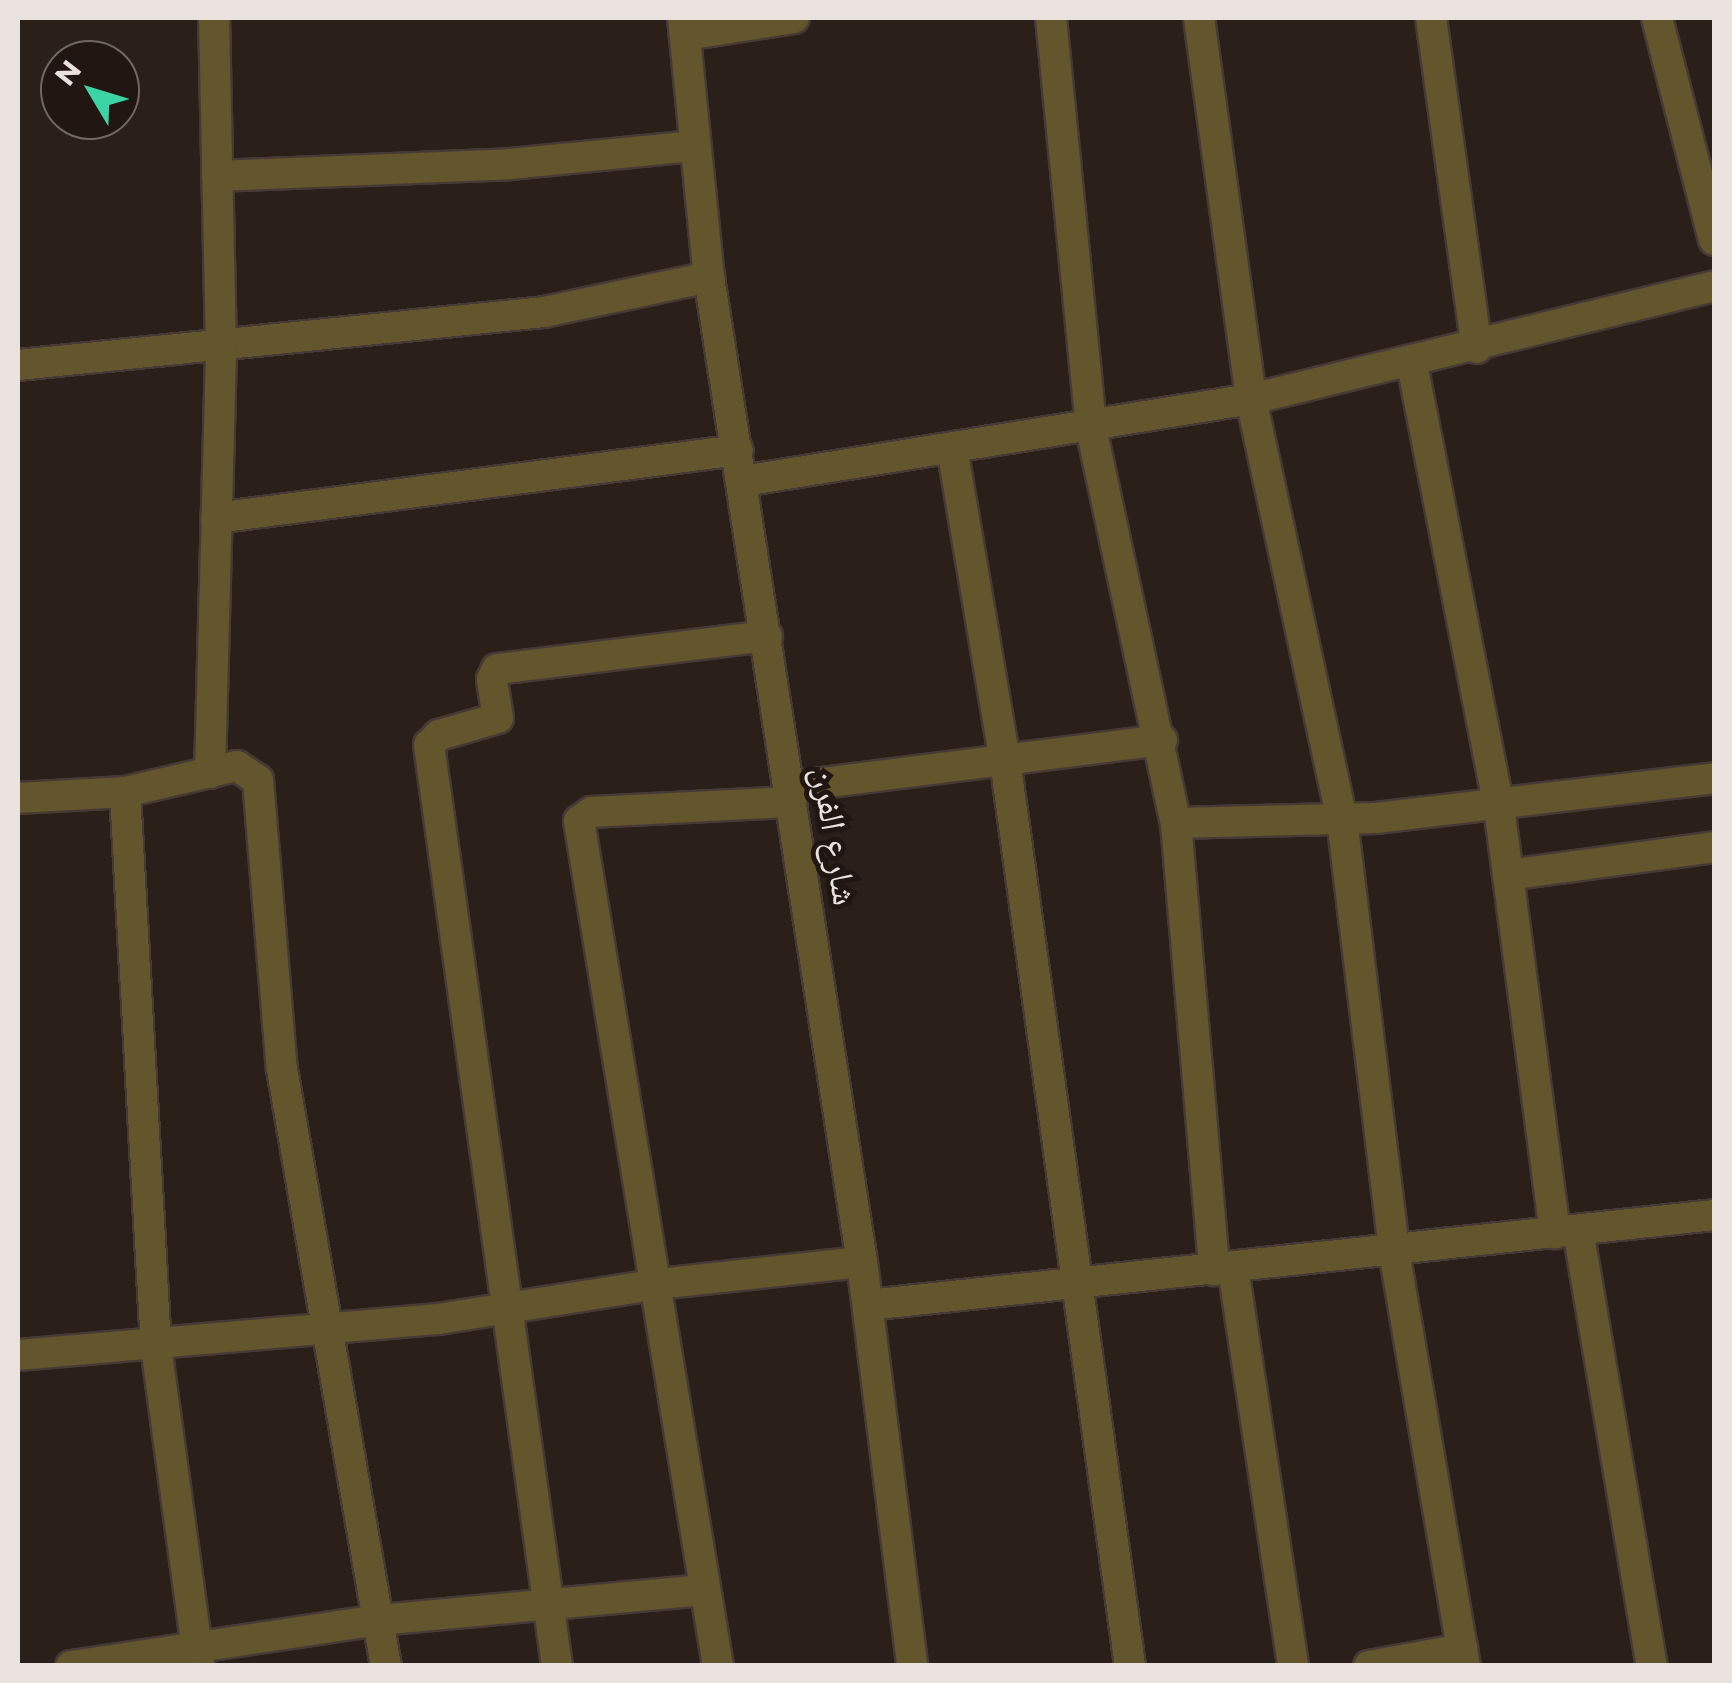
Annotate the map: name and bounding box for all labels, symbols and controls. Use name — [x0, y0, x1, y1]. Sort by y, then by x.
north arrow — [40, 40, 140, 140]
text: N — [48, 53, 88, 92]
street label: شارع الفرن — [803, 764, 867, 908]

